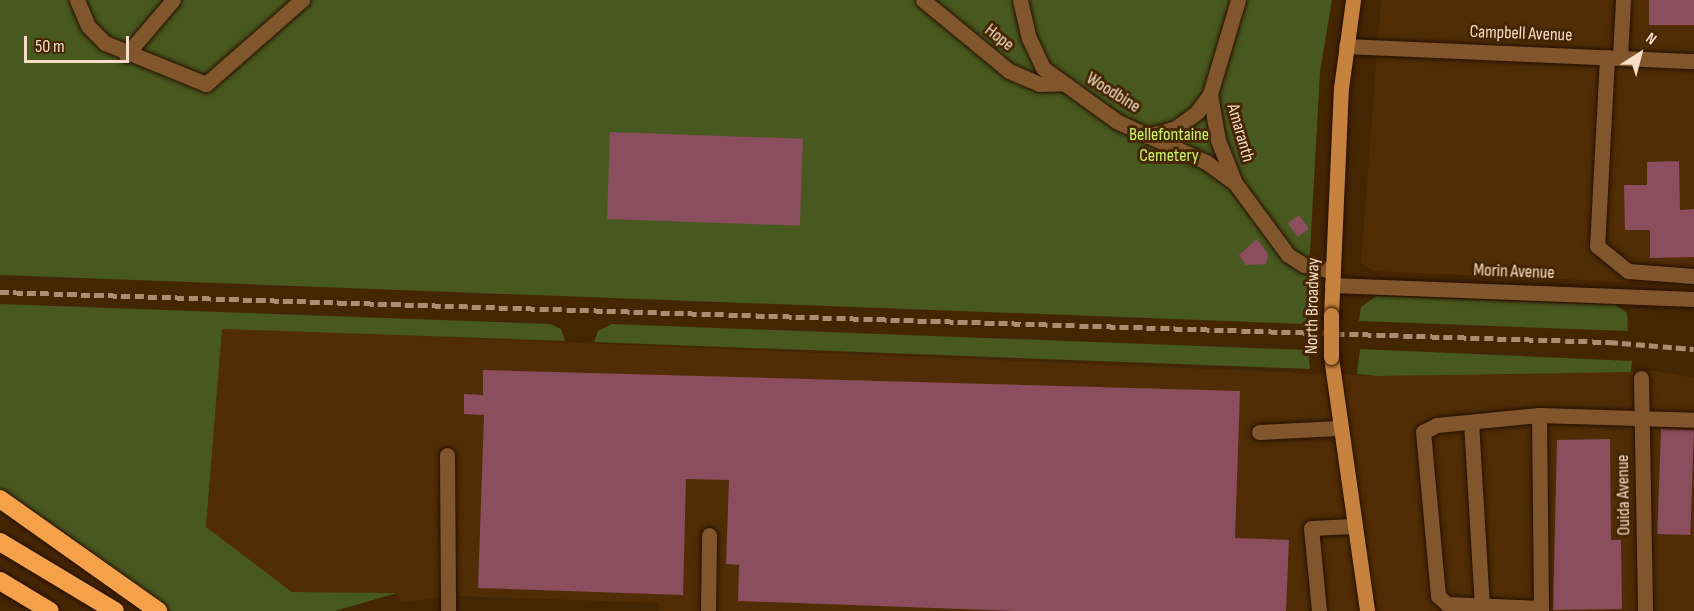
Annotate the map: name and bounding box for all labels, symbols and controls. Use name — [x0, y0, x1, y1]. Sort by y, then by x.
street label: Hope — [980, 20, 1018, 56]
street label: Campbell Avenue — [1469, 21, 1573, 47]
scale bar — [27, 24, 132, 62]
north arrow — [1610, 24, 1670, 84]
text: N — [1642, 29, 1660, 49]
text: 50 m — [35, 36, 65, 57]
street label: Woodbine — [1082, 68, 1144, 118]
street label: Amaranth — [1221, 101, 1259, 165]
park label: Bellefontaine Cemetery — [1129, 125, 1209, 168]
street label: North Broadway — [1301, 258, 1325, 354]
street label: Morin Avenue — [1473, 260, 1555, 284]
street label: Ouida Avenue — [1612, 454, 1636, 536]

